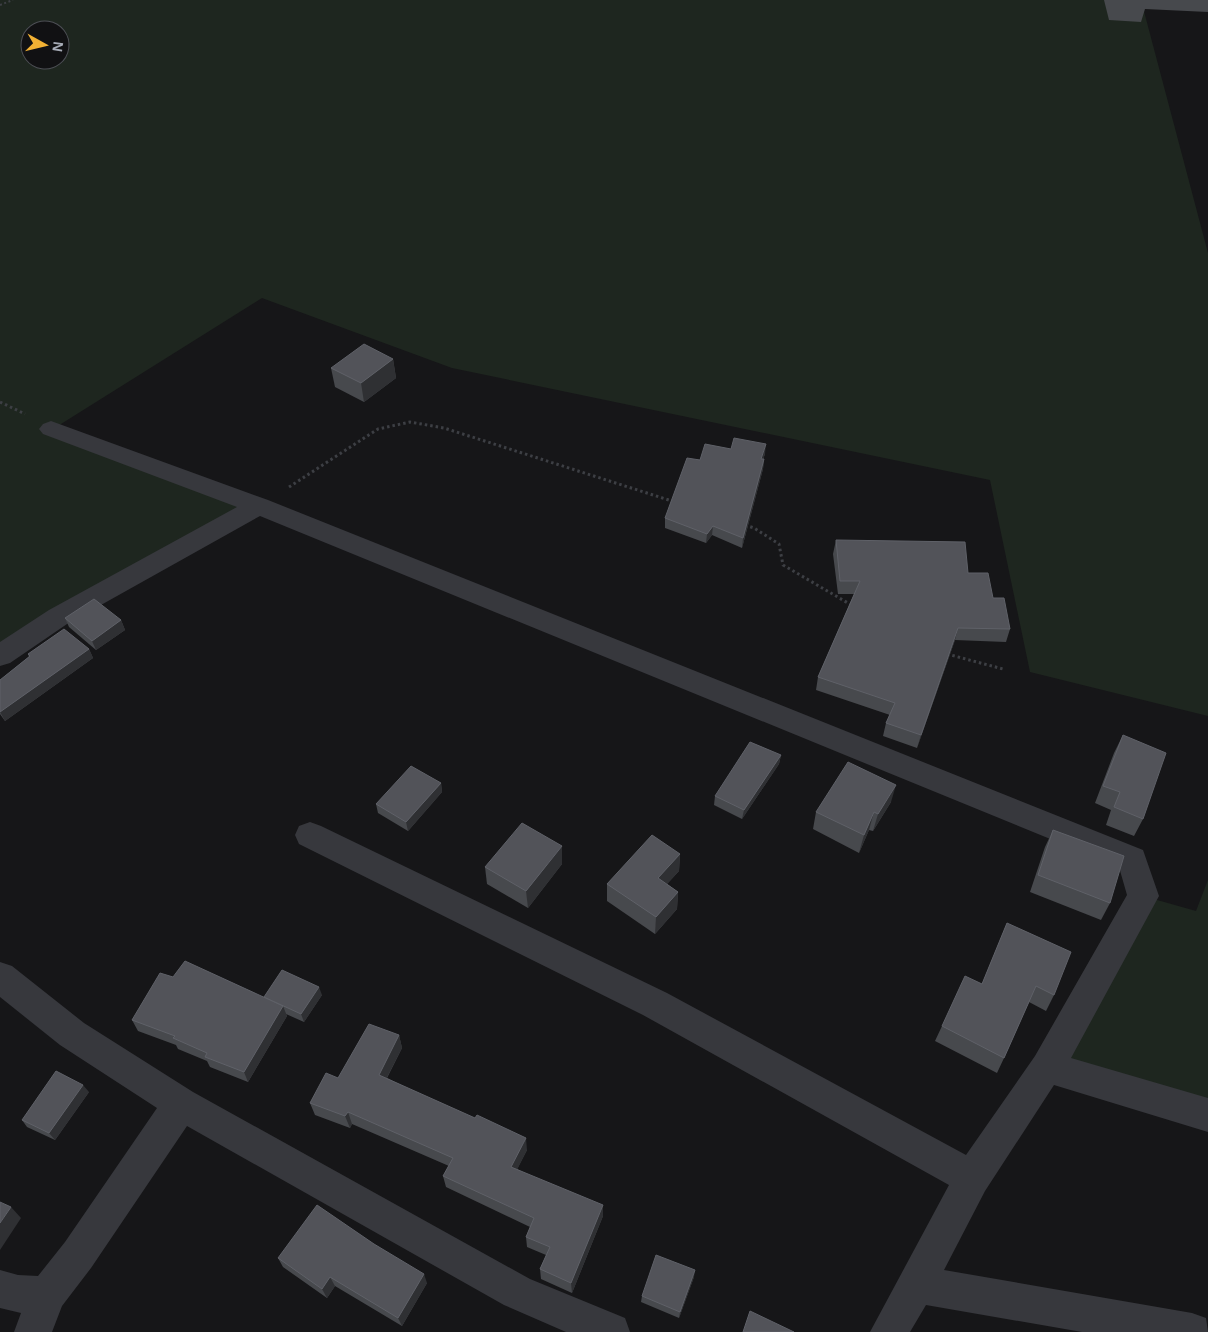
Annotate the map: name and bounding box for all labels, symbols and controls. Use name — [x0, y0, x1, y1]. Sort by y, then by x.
north arrow — [20, 20, 70, 70]
text: N — [49, 41, 67, 53]

